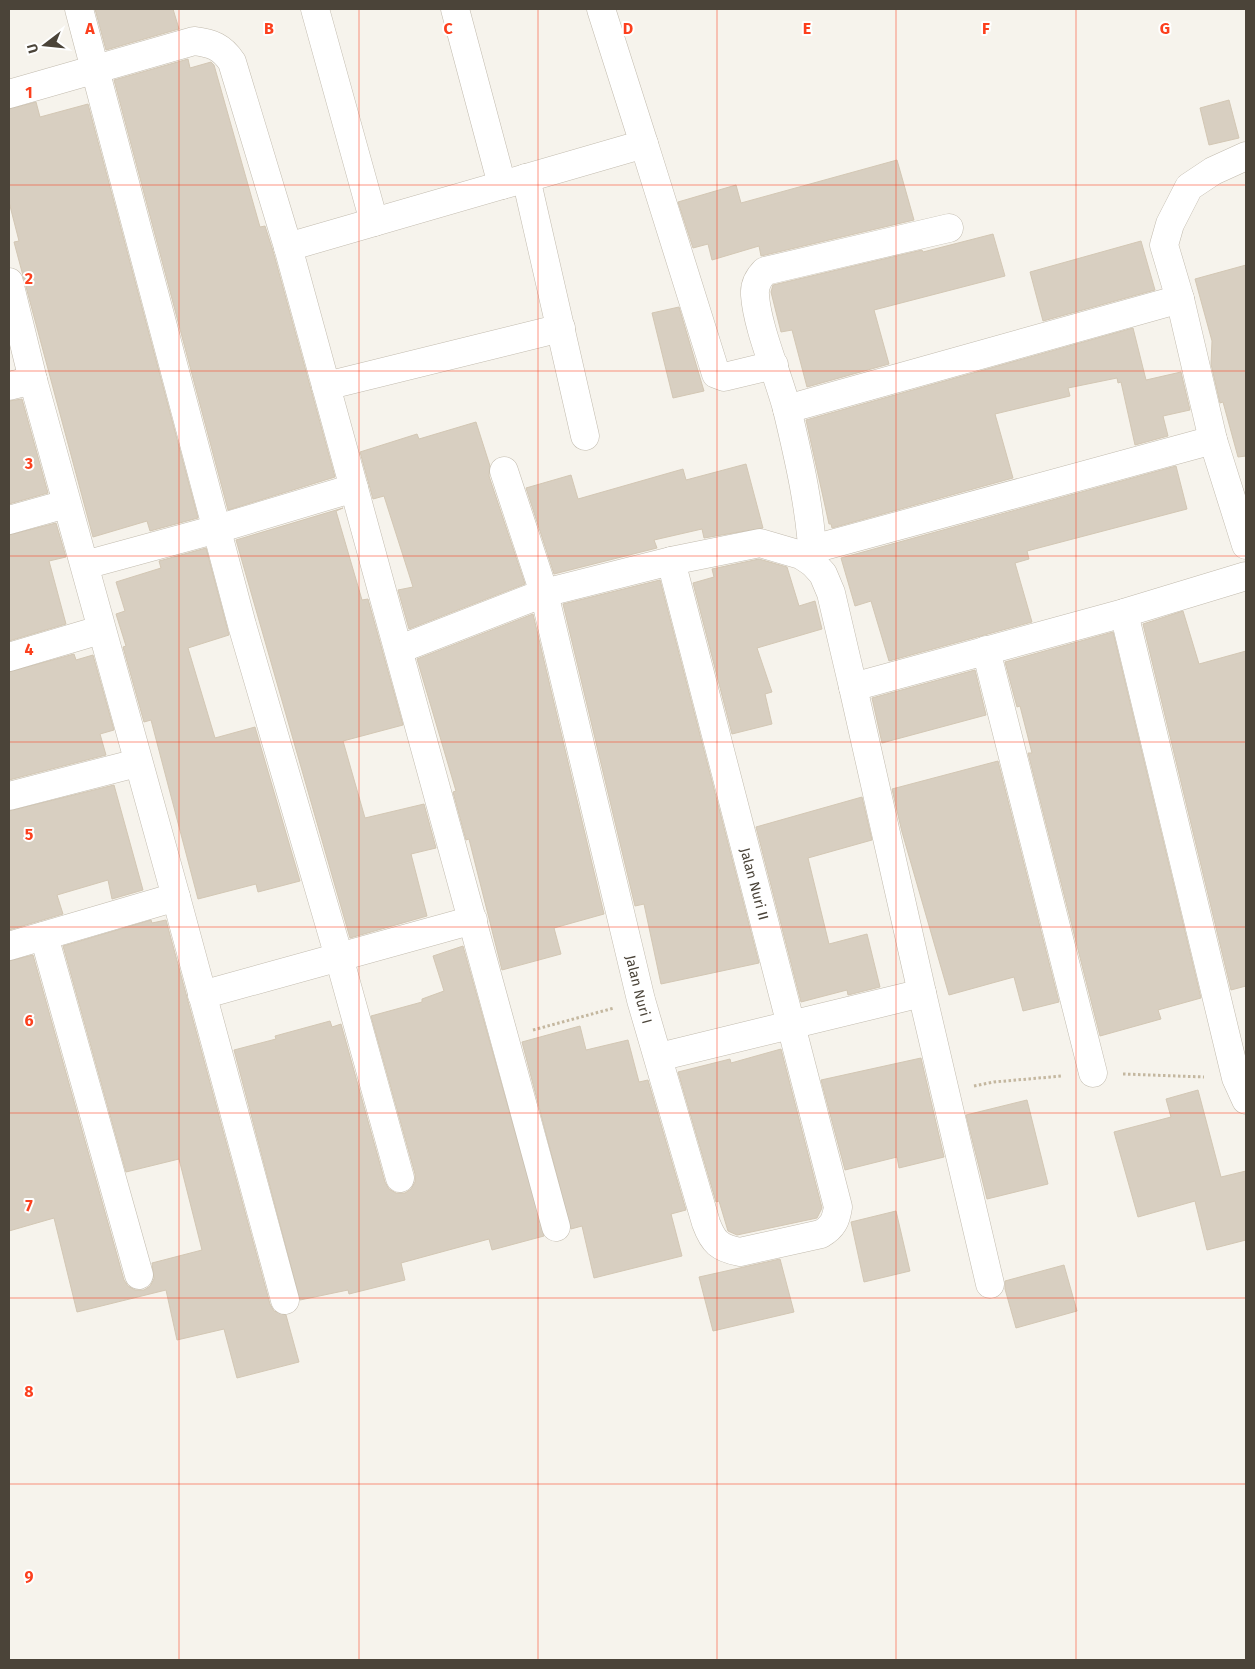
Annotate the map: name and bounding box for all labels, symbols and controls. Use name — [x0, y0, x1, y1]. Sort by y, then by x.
text: A — [84, 19, 95, 38]
text: B — [264, 19, 274, 38]
text: C — [443, 19, 453, 38]
text: D — [623, 19, 633, 38]
text: E — [803, 19, 811, 38]
text: F — [982, 19, 990, 38]
text: G — [1160, 19, 1170, 38]
north arrow — [20, 20, 70, 70]
text: U — [24, 42, 42, 55]
text: 1 — [25, 83, 33, 102]
text: 2 — [25, 269, 33, 288]
text: 3 — [24, 454, 33, 473]
text: 4 — [24, 640, 34, 659]
text: 5 — [25, 825, 34, 844]
street label: Jalan Nuri II — [736, 846, 772, 922]
street label: Jalan Nuri I — [622, 953, 656, 1026]
text: 6 — [24, 1011, 34, 1030]
text: 7 — [25, 1196, 33, 1215]
text: 8 — [24, 1382, 34, 1401]
text: 9 — [25, 1567, 34, 1586]

